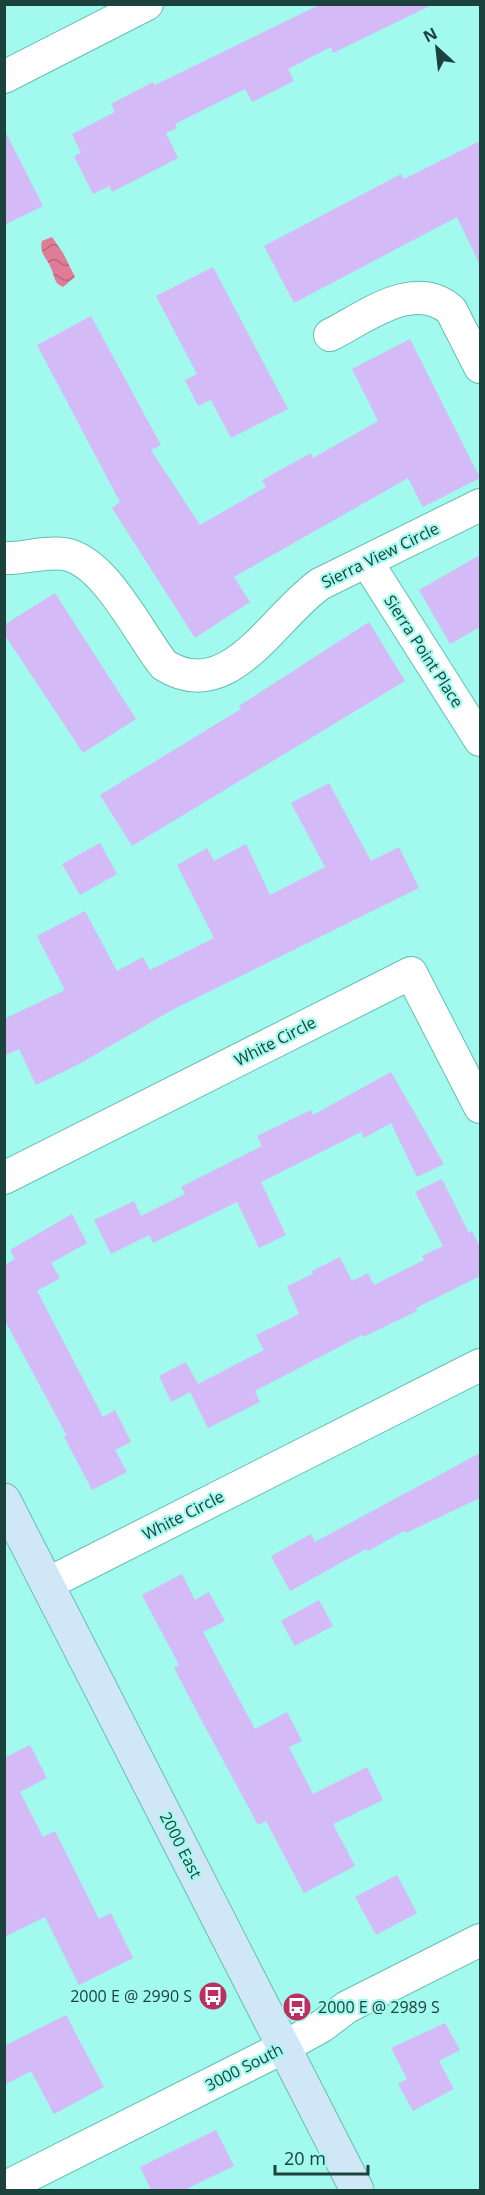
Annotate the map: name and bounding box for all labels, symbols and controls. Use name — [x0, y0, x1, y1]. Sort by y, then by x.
north arrow — [407, 18, 467, 78]
text: N — [419, 22, 441, 47]
street label: Sierra View Circle — [317, 517, 443, 593]
street label: Sierra Point Place — [379, 590, 469, 712]
street label: White Circle — [230, 1011, 320, 1071]
street label: White Circle — [138, 1485, 228, 1545]
street label: 2000 East — [155, 1808, 207, 1882]
bus stop icon: 2000 E @ 2990 S — [197, 1980, 229, 2012]
place label: 2000 E @ 2990 S — [70, 1985, 192, 2007]
bus stop icon: 2000 E @ 2989 S — [281, 1991, 313, 2023]
place label: 2000 E @ 2989 S — [318, 1996, 440, 2018]
street label: 3000 South — [201, 2038, 287, 2096]
scale bar — [275, 2138, 368, 2176]
text: 20 m — [284, 2146, 326, 2170]

